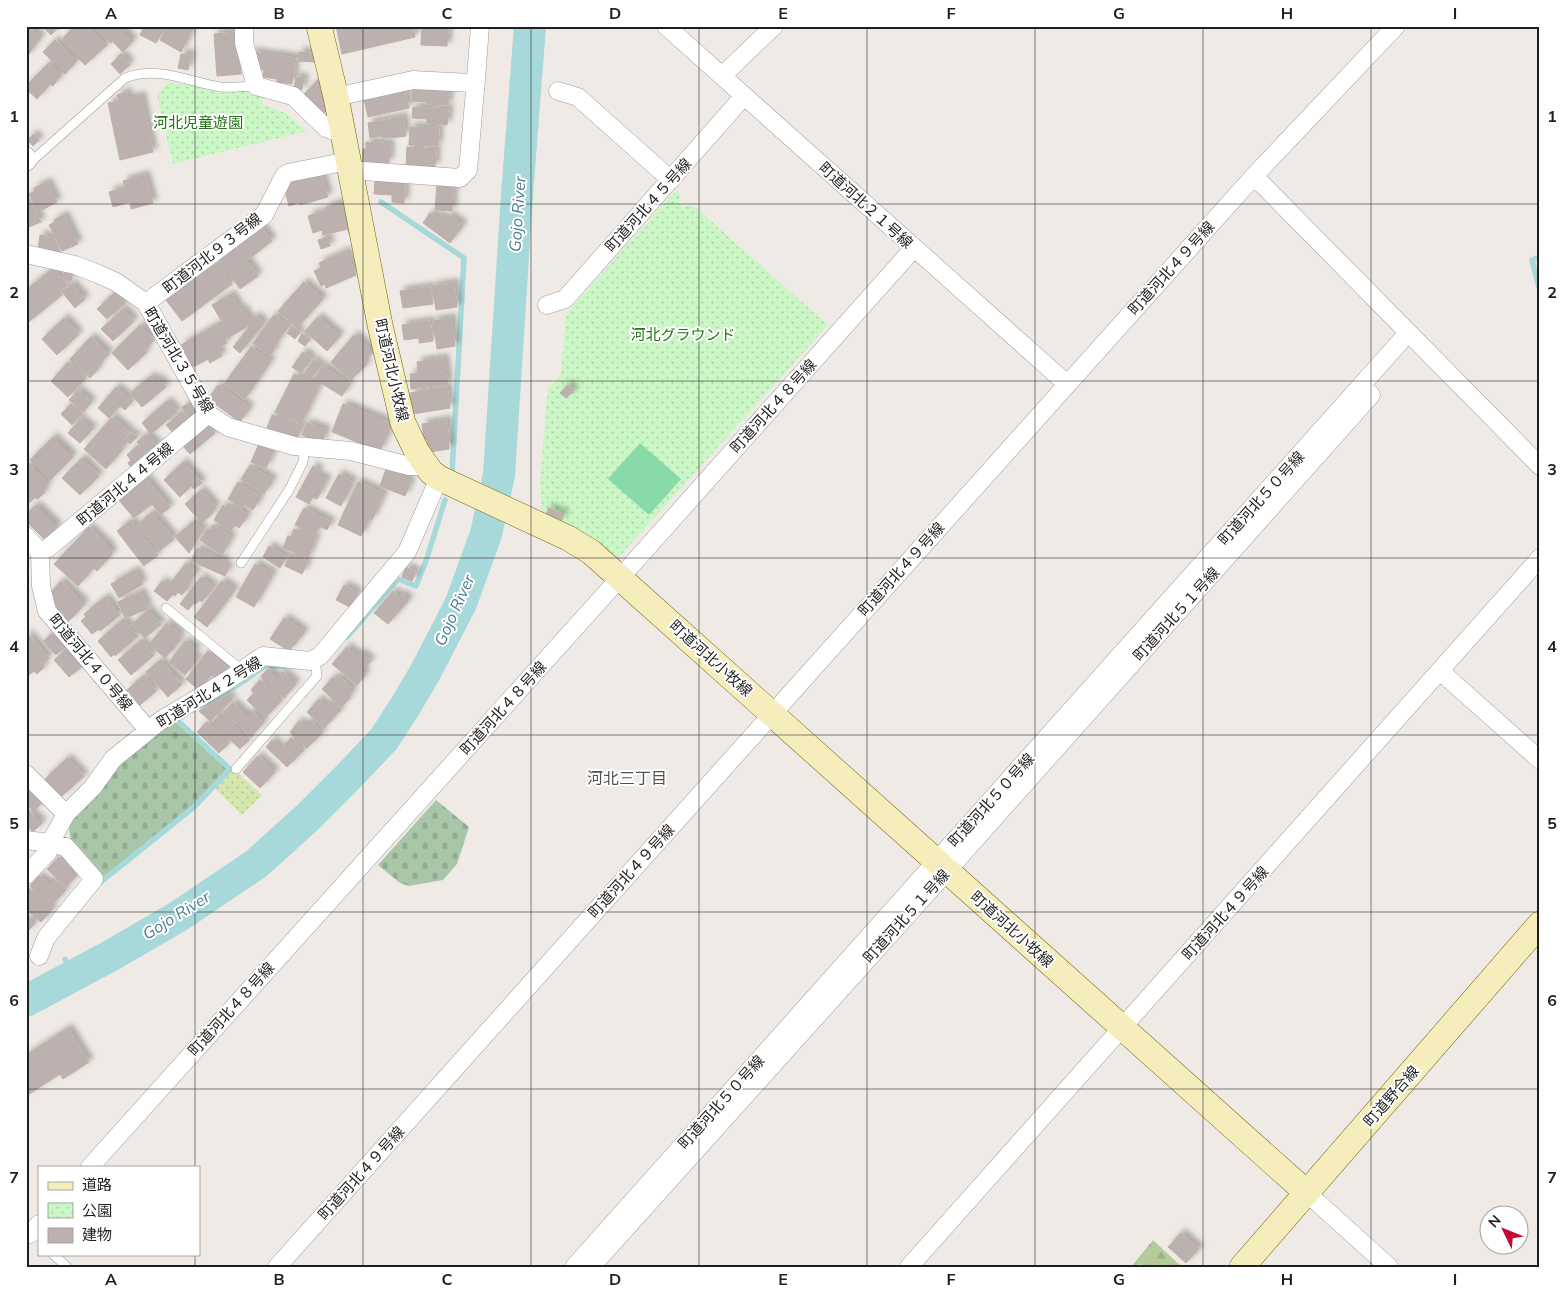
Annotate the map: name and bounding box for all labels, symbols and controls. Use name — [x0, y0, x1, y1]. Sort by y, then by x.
text: A — [105, 3, 117, 23]
text: B — [273, 3, 285, 23]
text: C — [442, 3, 453, 23]
text: D — [609, 3, 621, 23]
text: E — [778, 3, 788, 23]
text: F — [946, 3, 956, 23]
text: G — [1113, 3, 1125, 23]
text: H — [1281, 3, 1293, 23]
text: I — [1453, 3, 1457, 23]
text: 1 — [9, 106, 19, 126]
text: 1 — [1547, 106, 1557, 126]
park label: 河北児童遊園 — [153, 113, 243, 132]
street label: 町道河北４５号線 — [601, 154, 695, 256]
street label: 町道河北２１号線 — [815, 158, 917, 252]
water label: Gojo River — [504, 174, 530, 252]
street label: 町道河北９３号線 — [159, 209, 265, 297]
street label: 町道河北４９号線 — [1124, 217, 1218, 319]
text: 2 — [9, 282, 19, 302]
text: 2 — [1547, 282, 1557, 302]
street label: 町道河北３５号線 — [140, 304, 218, 416]
street label: 町道河北小牧線 — [371, 317, 413, 423]
park label: 河北グラウンド — [630, 325, 736, 344]
street label: 町道河北４８号線 — [726, 355, 820, 457]
street label: 町道河北４４号線 — [73, 438, 177, 530]
street label: 町道河北５０号線 — [1214, 447, 1308, 549]
text: 3 — [9, 459, 19, 479]
text: 3 — [1547, 459, 1557, 479]
street label: 町道河北４９号線 — [854, 518, 948, 620]
street label: 町道河北５１号線 — [1129, 563, 1223, 665]
water label: Gojo River — [429, 570, 479, 649]
street label: 町道河北４０号線 — [45, 610, 137, 714]
street label: 町道河北小牧線 — [666, 616, 756, 700]
text: 4 — [9, 636, 19, 656]
text: 4 — [1547, 636, 1557, 656]
street label: 町道河北４２号線 — [153, 652, 265, 732]
street label: 町道河北４８号線 — [456, 657, 550, 759]
street label: 町道河北５０号線 — [944, 749, 1038, 851]
district label: 河北三丁目 — [587, 768, 667, 788]
text: 5 — [9, 813, 19, 833]
text: 5 — [1547, 813, 1557, 833]
street label: 町道河北４９号線 — [584, 820, 678, 922]
street label: 町道河北４９号線 — [1178, 862, 1272, 964]
street label: 町道河北５１号線 — [859, 865, 953, 967]
water label: Gojo River — [139, 886, 214, 944]
street label: 町道河北小牧線 — [967, 887, 1057, 971]
street label: 町道河北４８号線 — [184, 958, 278, 1060]
text: 6 — [9, 990, 19, 1010]
text: 6 — [1547, 990, 1557, 1010]
street label: 町道河北５０号線 — [674, 1051, 768, 1153]
street label: 町道野合線 — [1359, 1061, 1423, 1131]
street label: 町道河北４９号線 — [314, 1122, 408, 1224]
legend — [38, 1166, 200, 1256]
text: 7 — [9, 1167, 19, 1187]
text: 7 — [1547, 1167, 1557, 1187]
text: 道路 — [82, 1175, 112, 1194]
text: 公園 — [82, 1201, 112, 1220]
north arrow — [1478, 1206, 1528, 1256]
text: N — [1484, 1211, 1505, 1231]
text: 建物 — [82, 1225, 112, 1244]
text: A — [105, 1269, 117, 1289]
text: B — [273, 1269, 285, 1289]
text: C — [442, 1269, 453, 1289]
text: D — [609, 1269, 621, 1289]
text: E — [778, 1269, 788, 1289]
text: F — [946, 1269, 956, 1289]
text: G — [1113, 1269, 1125, 1289]
text: H — [1281, 1269, 1293, 1289]
text: I — [1453, 1269, 1457, 1289]

